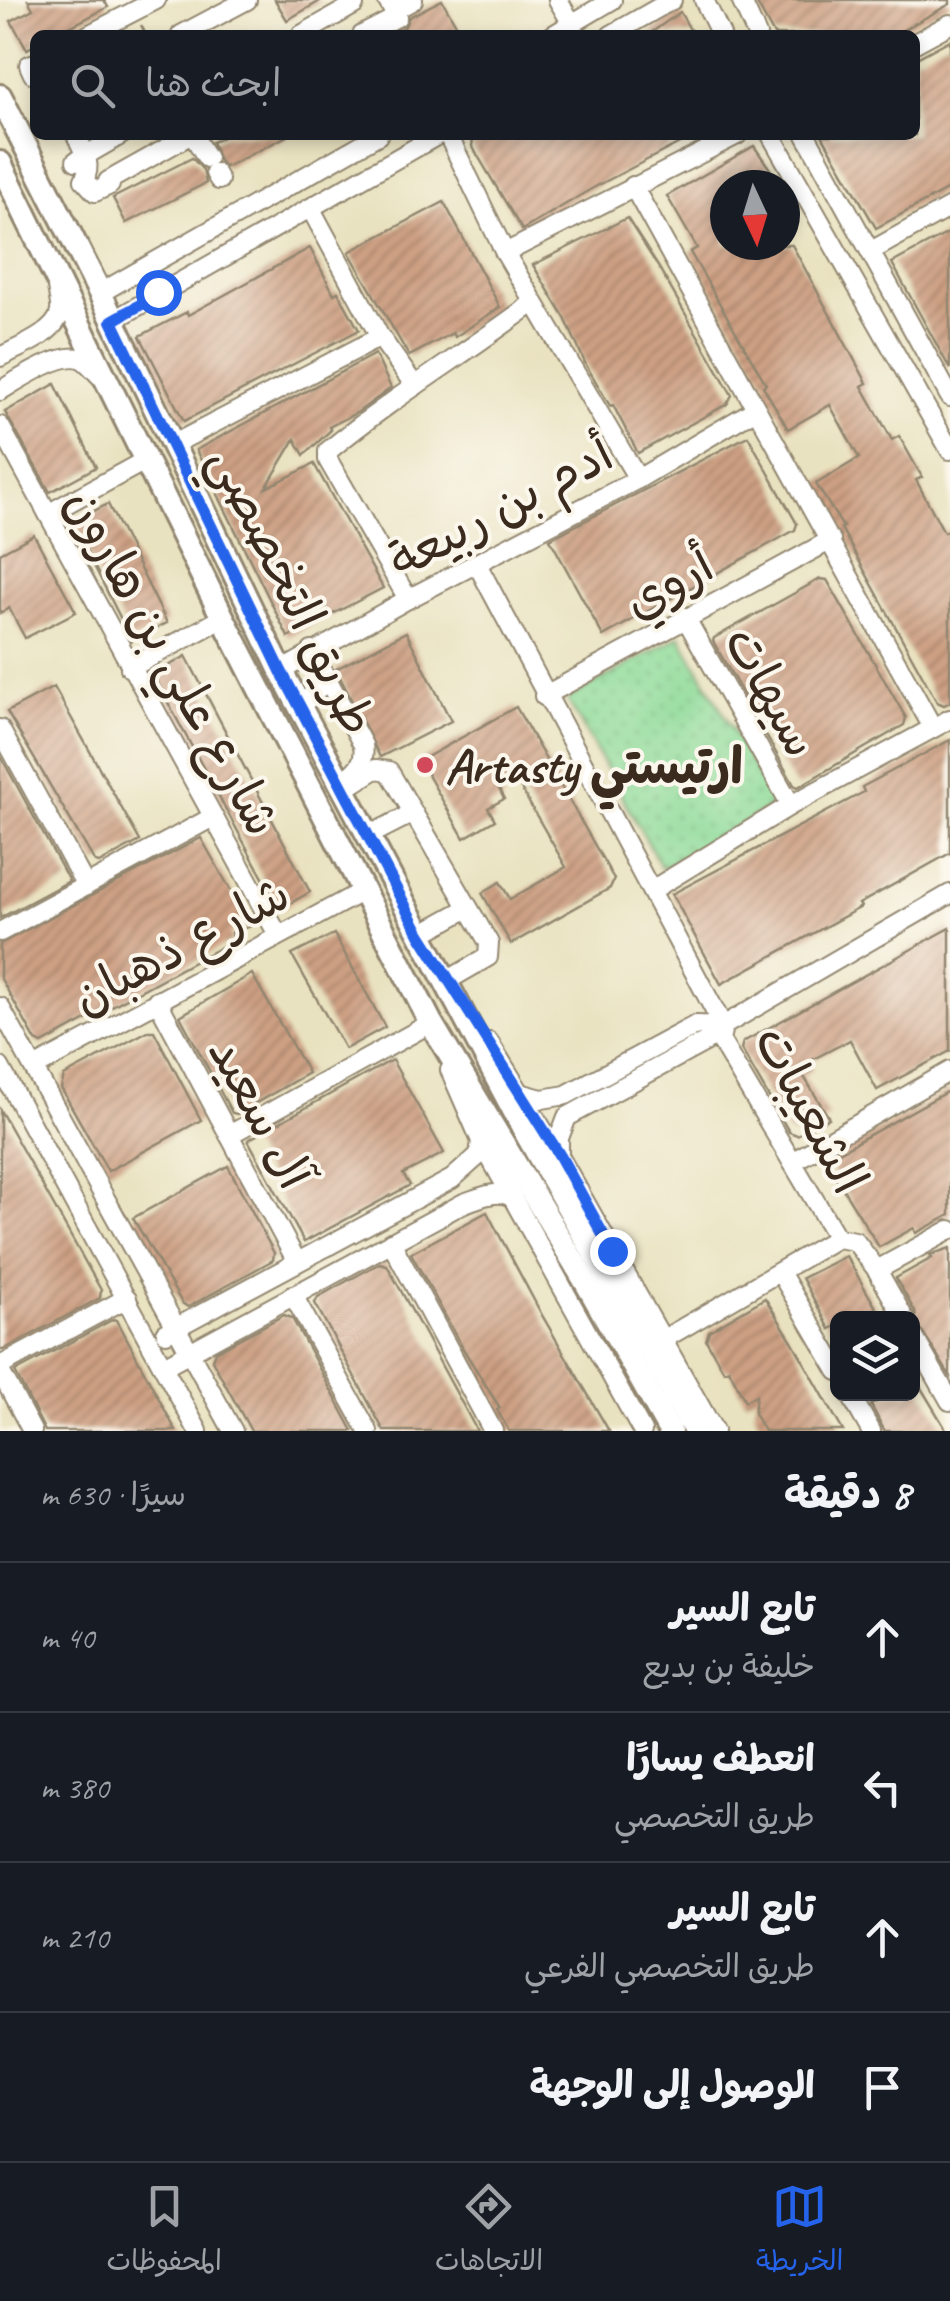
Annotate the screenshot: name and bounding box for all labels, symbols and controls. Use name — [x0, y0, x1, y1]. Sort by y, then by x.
search box — [30, 30, 920, 140]
icon: search — [65, 58, 120, 113]
text: ابحث هنا — [145, 60, 281, 107]
north arrow — [710, 170, 800, 260]
route start — [136, 270, 182, 316]
street label: أدم بن ربيعة — [378, 422, 626, 598]
street label: طريق التخصصي — [186, 436, 390, 751]
street label: شارع علي بن هارون — [41, 477, 294, 852]
street label: أروي — [613, 533, 726, 636]
street label: سيهات — [710, 615, 833, 768]
place label: Artasty ارتيستي — [445, 735, 743, 810]
marker: Artasty ارتيستي — [414, 754, 436, 776]
street label: شارع ذهبان — [61, 862, 302, 1031]
street label: الشعيبات — [740, 1015, 881, 1205]
street label: آل سعيد — [194, 1026, 328, 1201]
route end — [590, 1229, 636, 1275]
map controls — [830, 1311, 920, 1401]
button: layers — [830, 1311, 920, 1401]
text: 8 دقيقة — [784, 1468, 910, 1521]
text: سيرًا · 630 m — [40, 1474, 186, 1515]
text: تابع السير — [670, 1585, 815, 1632]
icon: ahead — [855, 1610, 910, 1665]
text: 40 m — [40, 1617, 94, 1658]
text: خليفة بن بديع — [642, 1646, 815, 1687]
text: انعطف يسارًا — [626, 1735, 815, 1782]
icon: left — [855, 1760, 910, 1815]
text: 380 m — [40, 1767, 109, 1808]
text: طريق التخصصي — [614, 1796, 815, 1837]
text: تابع السير — [670, 1885, 815, 1932]
icon: ahead — [855, 1910, 910, 1965]
text: 210 m — [40, 1917, 109, 1958]
text: طريق التخصصي الفرعي — [524, 1946, 815, 1987]
icon: arrive — [855, 2060, 910, 2115]
text: الوصول إلى الوجهة — [529, 2062, 815, 2109]
tab: المحفوظات — [107, 2179, 222, 2285]
tab: الاتجاهات — [435, 2179, 543, 2285]
tab: الخريطة — [756, 2179, 843, 2285]

